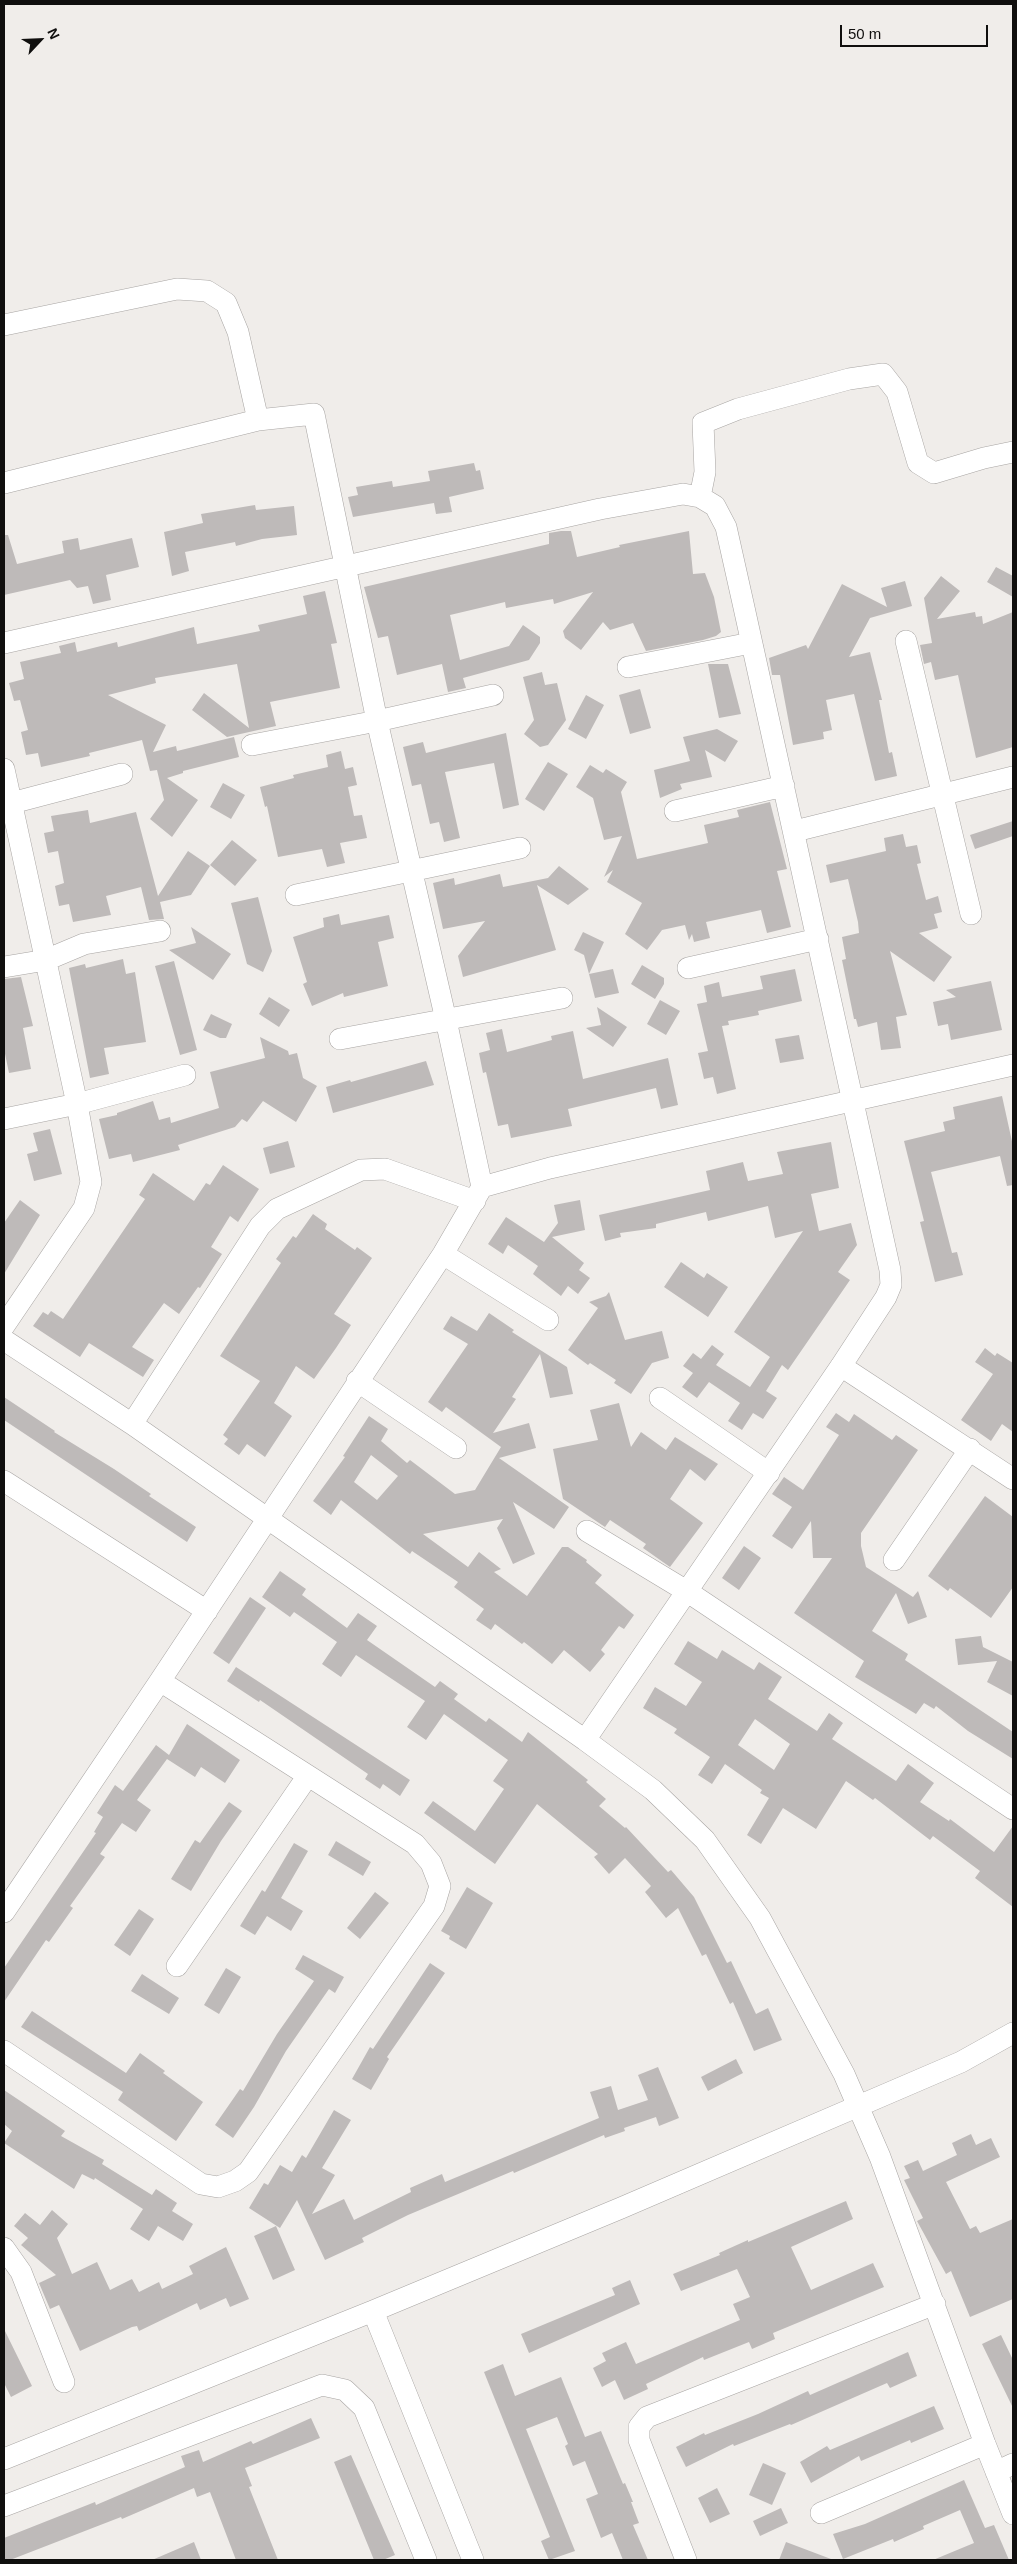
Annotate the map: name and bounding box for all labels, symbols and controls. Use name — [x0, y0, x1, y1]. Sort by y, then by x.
north arrow — [15, 15, 65, 65]
scale bar — [842, 15, 990, 47]
text: 50 m — [848, 25, 881, 42]
text: N — [44, 26, 63, 42]

